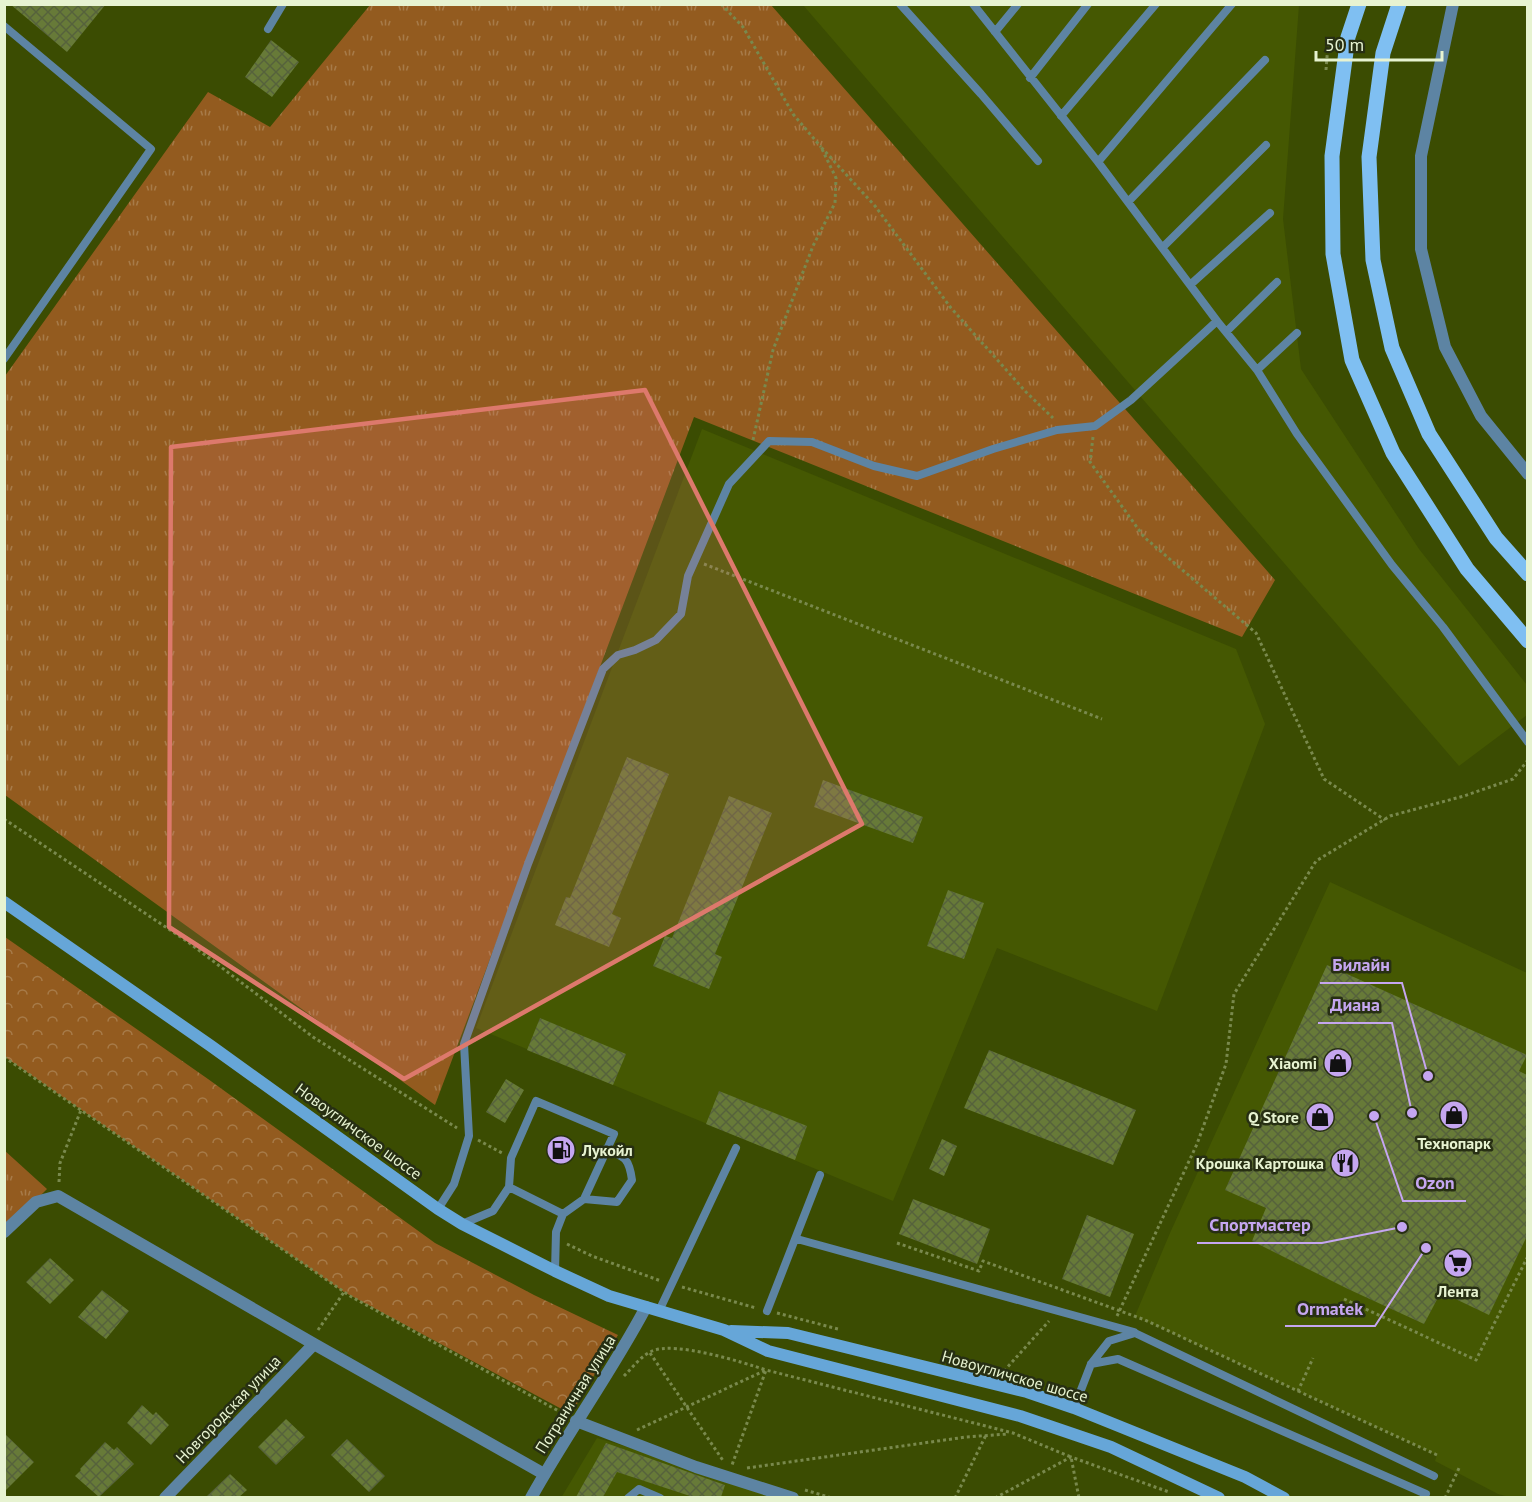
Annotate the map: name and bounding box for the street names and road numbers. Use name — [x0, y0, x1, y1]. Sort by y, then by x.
street label: Новоугличское шоссе — [292, 1078, 426, 1184]
street label: Пограничная улица — [530, 1331, 620, 1457]
street label: Новоугличское шоссе — [940, 1346, 1090, 1406]
street label: Новгородская улица — [171, 1351, 285, 1467]

